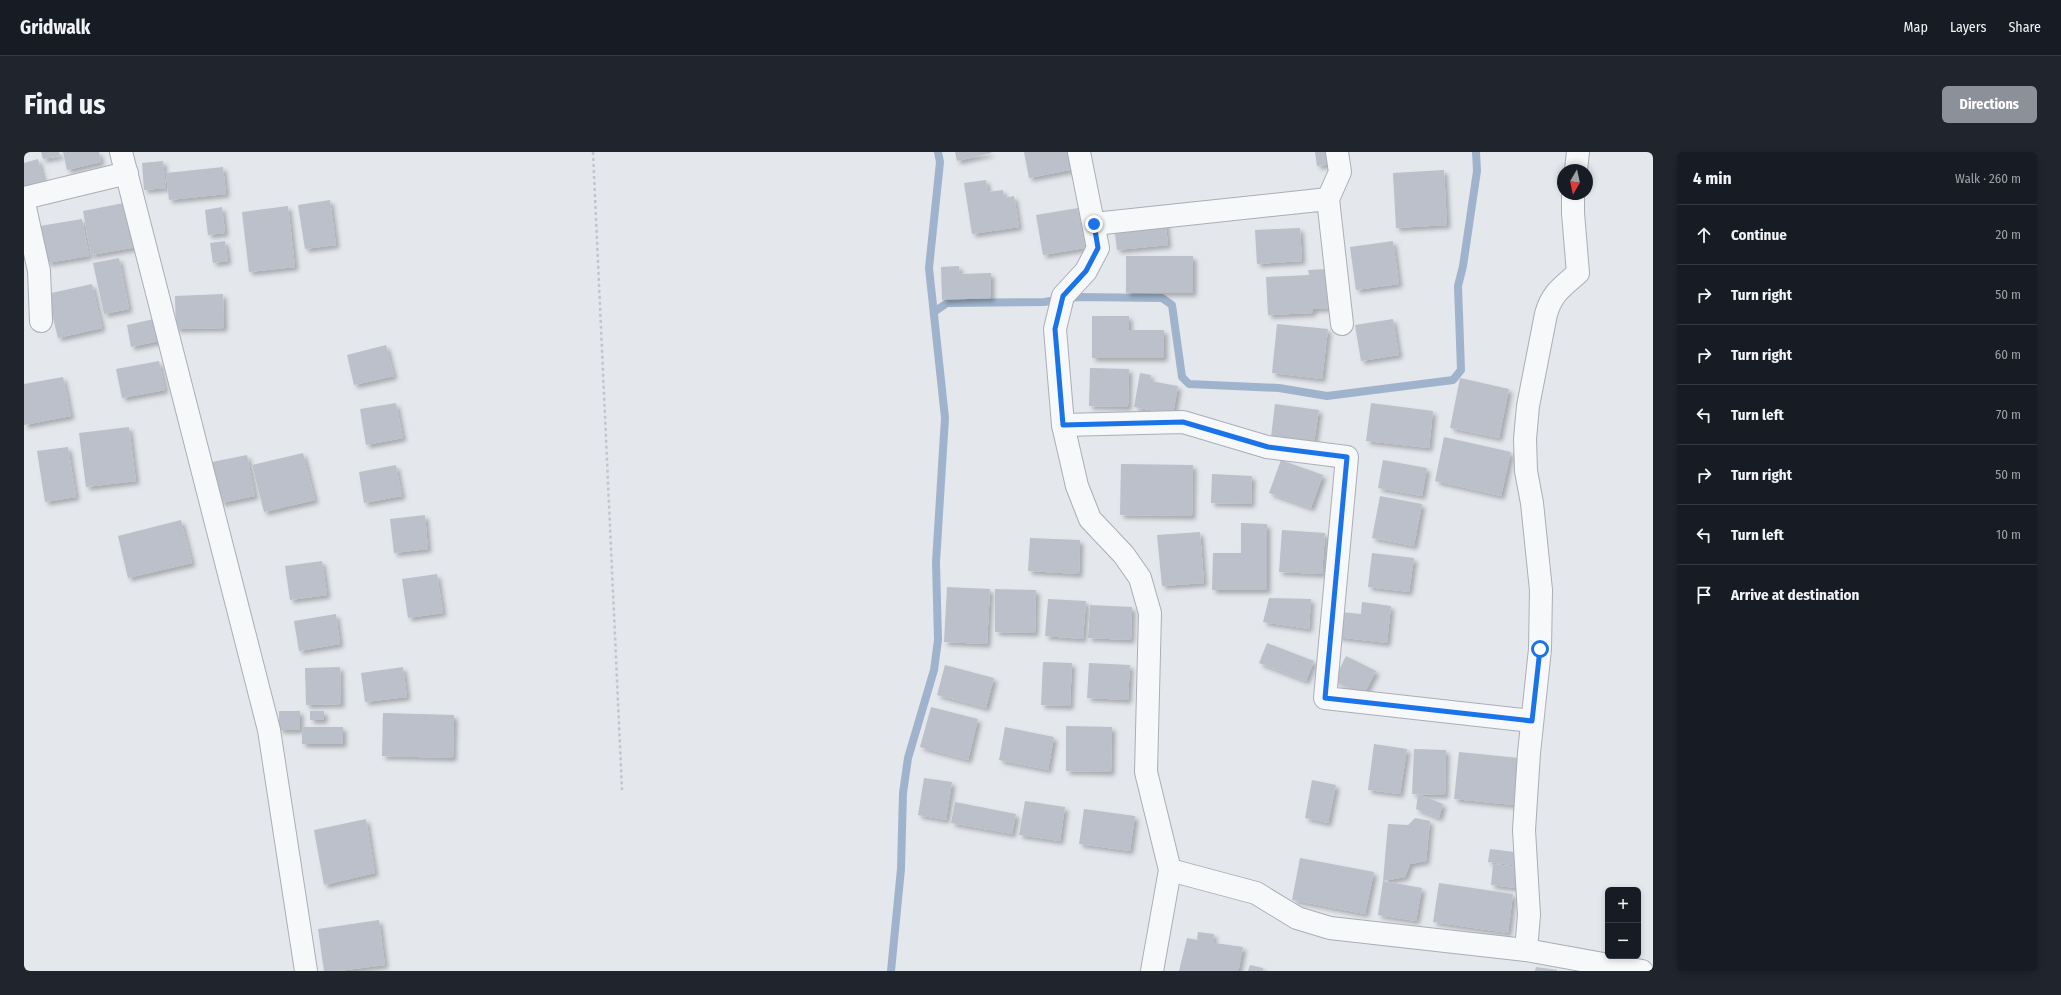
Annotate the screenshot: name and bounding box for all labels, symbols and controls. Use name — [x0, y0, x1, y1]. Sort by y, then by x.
text: Gridwalk — [20, 16, 90, 39]
text: Map — [1904, 19, 1928, 36]
text: Layers — [1950, 19, 1986, 36]
text: Share — [2008, 19, 2041, 36]
button: Directions — [1942, 86, 2037, 123]
text: Find us — [24, 88, 106, 121]
north arrow — [1557, 164, 1593, 200]
text: 4 min — [1693, 168, 1732, 189]
text: Walk · 260 m — [1955, 171, 2021, 186]
route end — [1085, 215, 1103, 233]
icon: ahead — [1693, 224, 1715, 246]
text: Continue — [1731, 226, 1787, 244]
text: 20 m — [1995, 227, 2021, 242]
icon: right — [1693, 284, 1715, 306]
text: Turn right — [1731, 286, 1792, 304]
text: 50 m — [1995, 287, 2021, 302]
icon: right — [1693, 344, 1715, 366]
text: Turn right — [1731, 346, 1792, 364]
text: 60 m — [1995, 347, 2021, 362]
icon: left — [1693, 404, 1715, 426]
text: Turn left — [1731, 406, 1784, 424]
text: 70 m — [1996, 407, 2021, 422]
icon: right — [1693, 464, 1715, 486]
text: Turn right — [1731, 466, 1792, 484]
text: 50 m — [1995, 467, 2021, 482]
icon: left — [1693, 524, 1715, 546]
text: Turn left — [1731, 526, 1784, 544]
text: 10 m — [1996, 527, 2021, 542]
icon: arrive — [1693, 584, 1715, 606]
text: Arrive at destination — [1731, 586, 1859, 604]
route start — [1531, 640, 1549, 658]
map controls — [1605, 887, 1641, 959]
button: + — [1605, 887, 1641, 923]
button: − — [1605, 923, 1641, 959]

